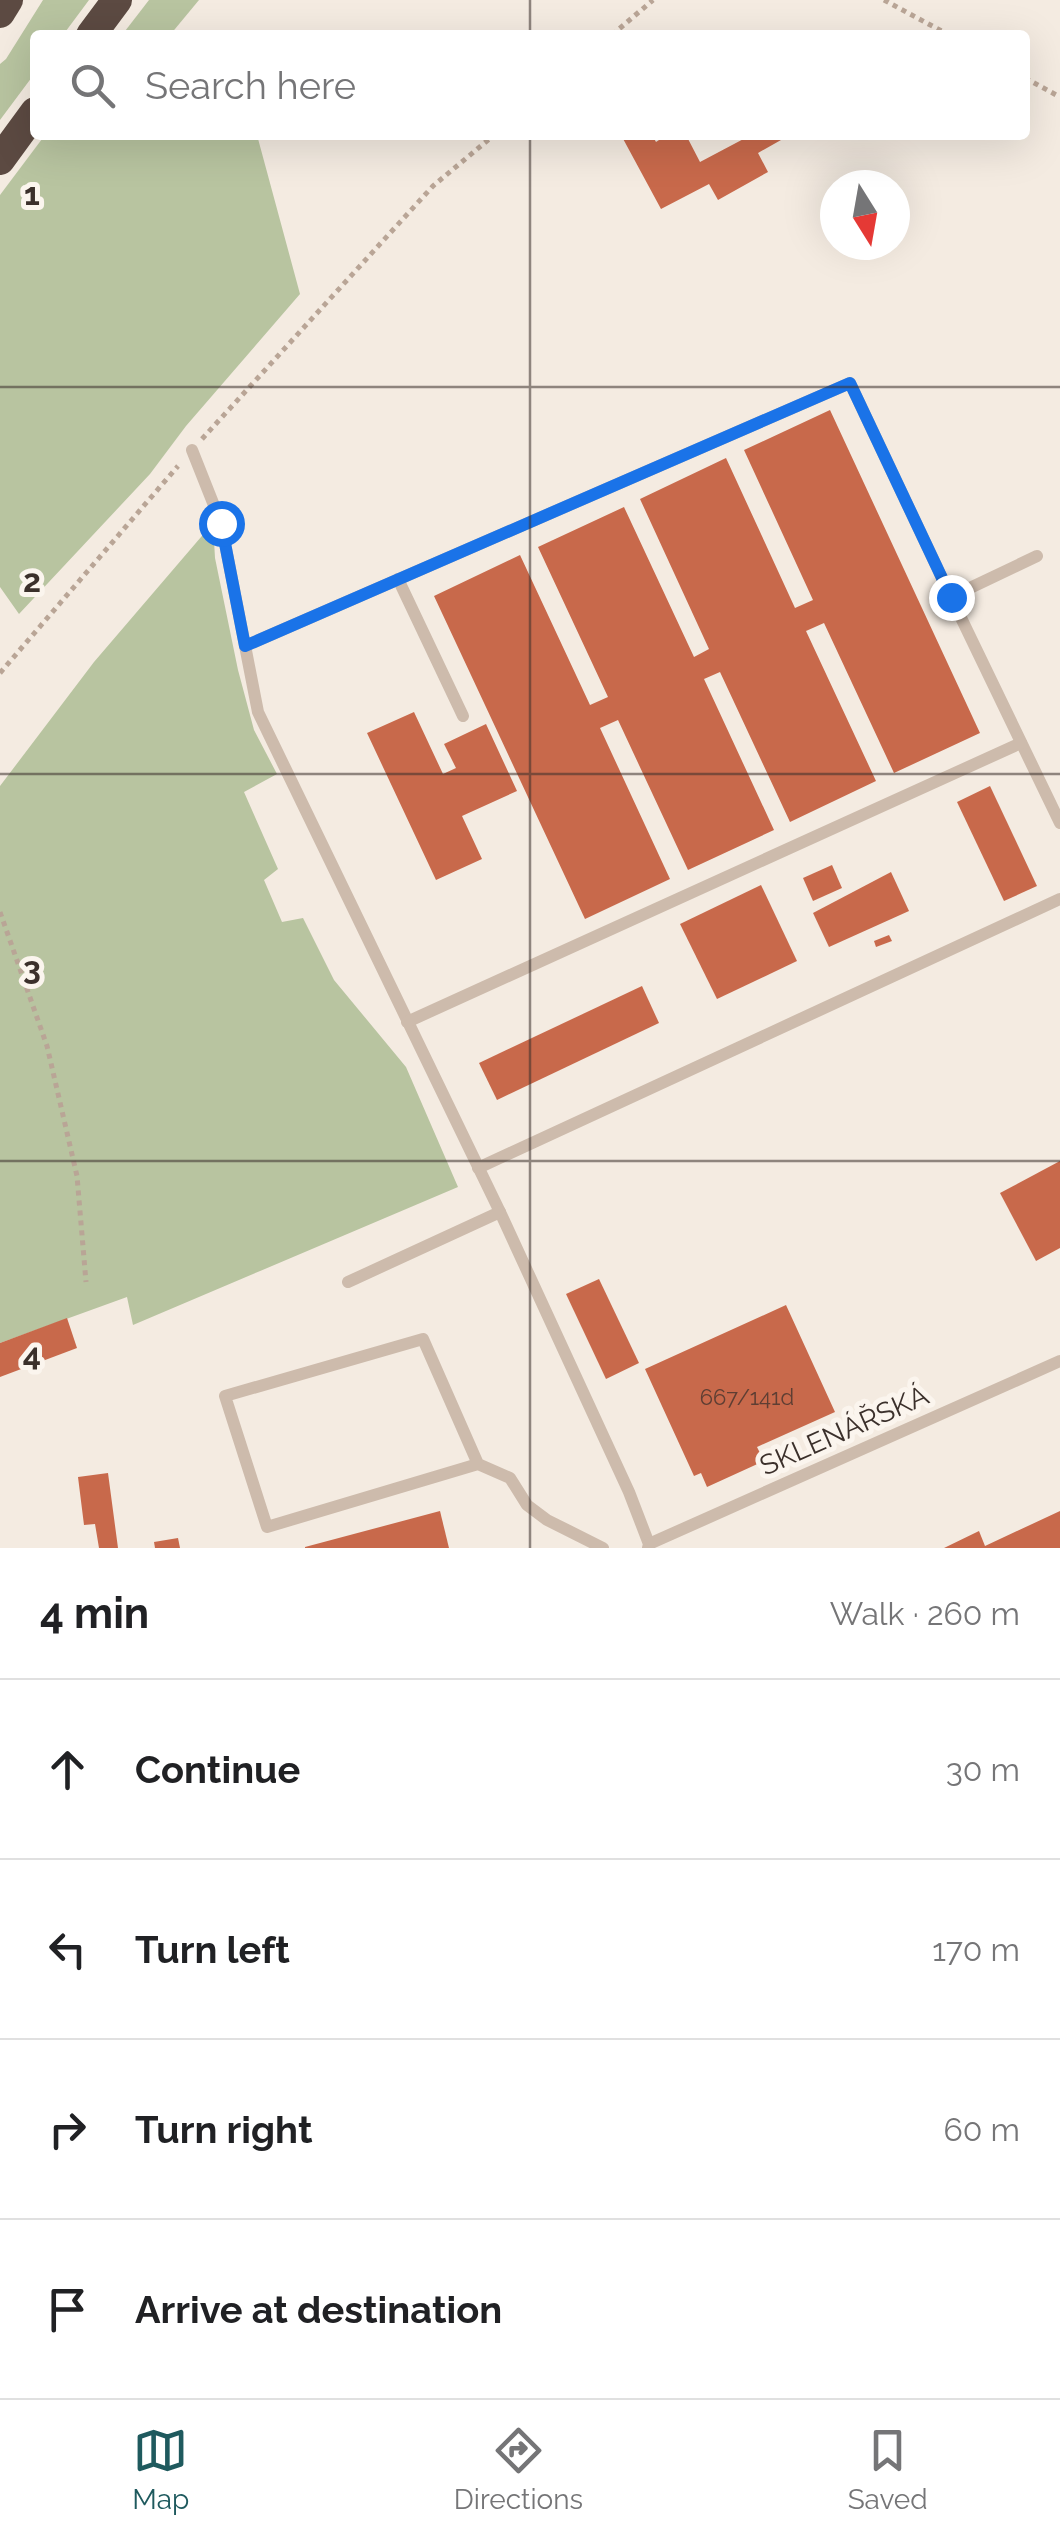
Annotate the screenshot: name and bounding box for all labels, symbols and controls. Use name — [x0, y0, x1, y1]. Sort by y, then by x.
search box — [30, 30, 1030, 140]
icon: search — [65, 58, 120, 113]
text: Search here — [145, 63, 356, 108]
north arrow — [820, 170, 910, 260]
text: 1 — [24, 175, 40, 212]
route start — [199, 501, 245, 547]
text: 2 — [23, 562, 41, 599]
route end — [929, 575, 975, 621]
text: 3 — [23, 949, 41, 986]
text: 4 — [23, 1336, 41, 1373]
street label: SKLENÁŘSKÁ — [755, 1379, 934, 1482]
house number: 667/141d — [700, 1384, 794, 1410]
text: 4 min — [40, 1589, 149, 1638]
text: Walk · 260 m — [830, 1595, 1020, 1632]
icon: ahead — [40, 1742, 95, 1797]
text: Continue — [135, 1747, 300, 1792]
text: 30 m — [946, 1751, 1020, 1788]
icon: left — [40, 1922, 95, 1977]
text: Turn left — [135, 1927, 290, 1972]
text: 170 m — [932, 1931, 1020, 1968]
icon: right — [40, 2102, 95, 2157]
text: Turn right — [135, 2107, 312, 2152]
text: 60 m — [944, 2111, 1020, 2148]
icon: arrive — [40, 2282, 95, 2337]
text: Arrive at destination — [135, 2287, 502, 2332]
tab: Map — [132, 2423, 189, 2516]
tab: Directions — [454, 2423, 583, 2516]
tab: Saved — [848, 2423, 928, 2516]

